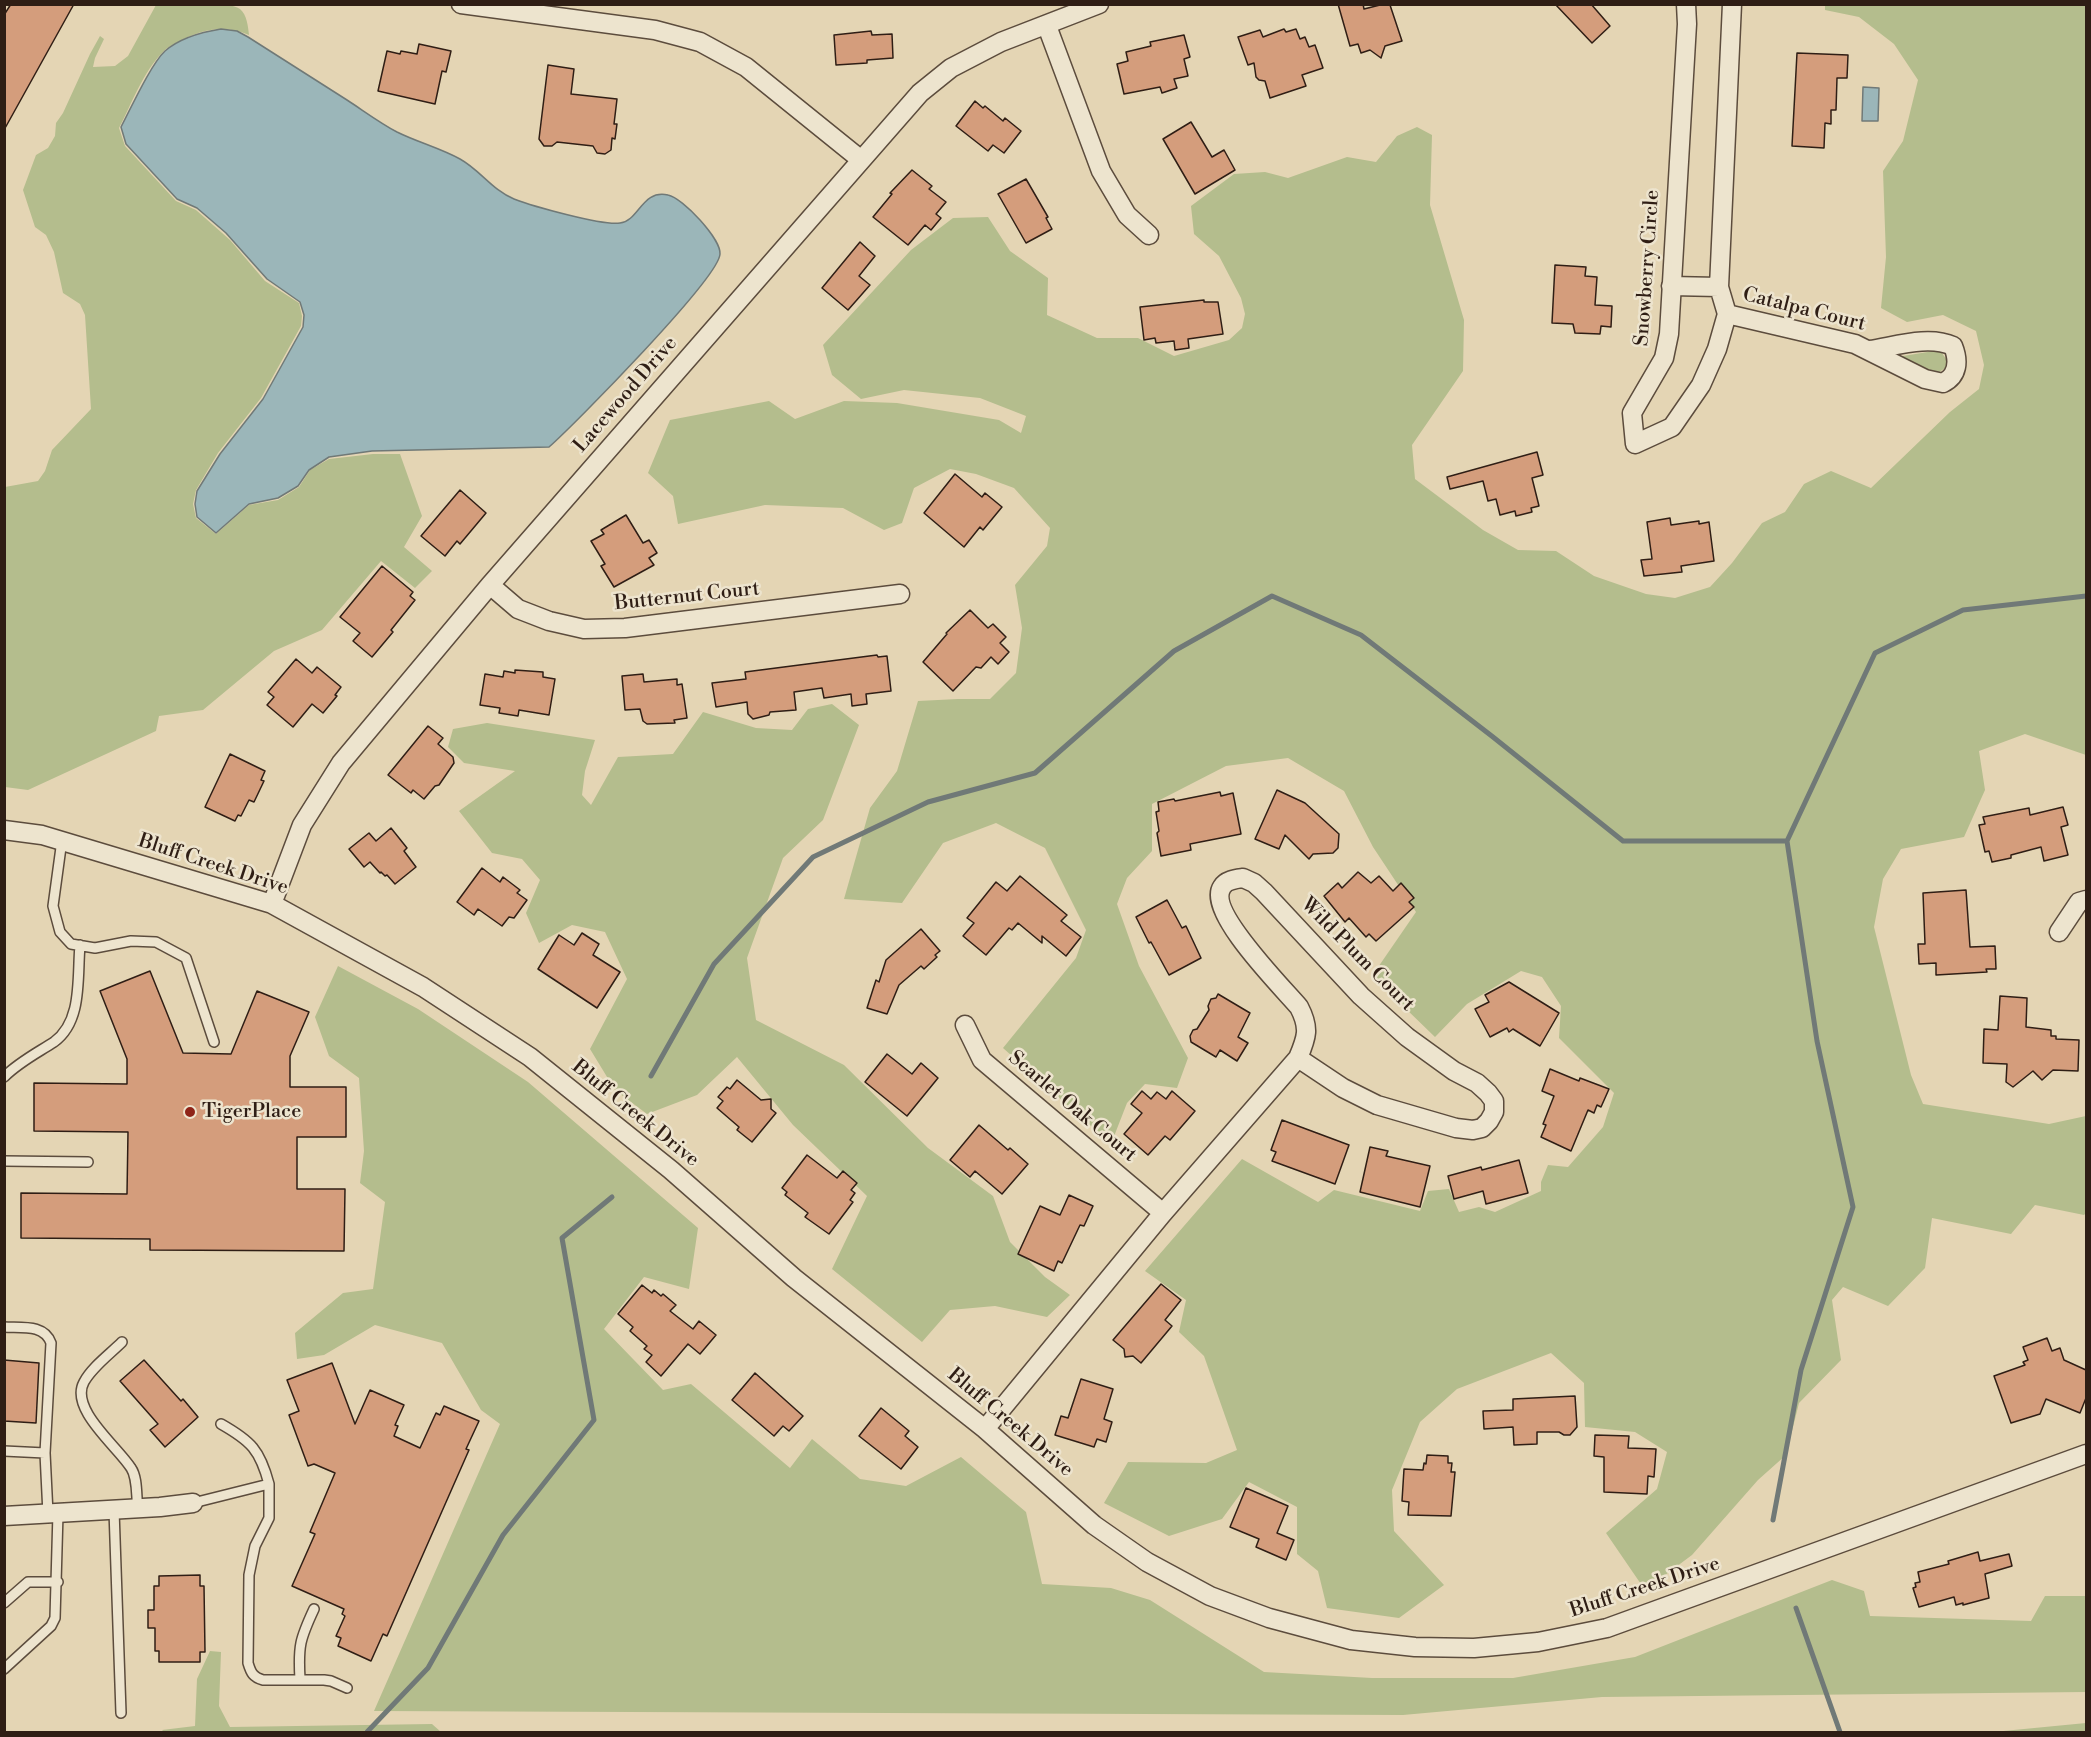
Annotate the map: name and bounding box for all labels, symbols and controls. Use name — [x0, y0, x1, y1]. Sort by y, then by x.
street label: Snowberry Circle — [1631, 189, 1665, 347]
street label: Catalpa Court — [1740, 283, 1868, 337]
street label: Lacewood Drive — [569, 332, 683, 458]
street label: Butternut Court — [613, 577, 761, 617]
street label: Bluff Creek Drive — [135, 829, 291, 901]
street label: Wild Plum Court — [1295, 893, 1419, 1017]
street label: Scarlet Oak Court — [1003, 1046, 1141, 1168]
street label: Bluff Creek Drive — [567, 1055, 703, 1173]
place label: TigerPlace — [202, 1100, 301, 1124]
marker: TigerPlace — [183, 1105, 197, 1119]
street label: Bluff Creek Drive — [942, 1364, 1078, 1482]
street label: Bluff Creek Drive — [1567, 1552, 1723, 1624]

